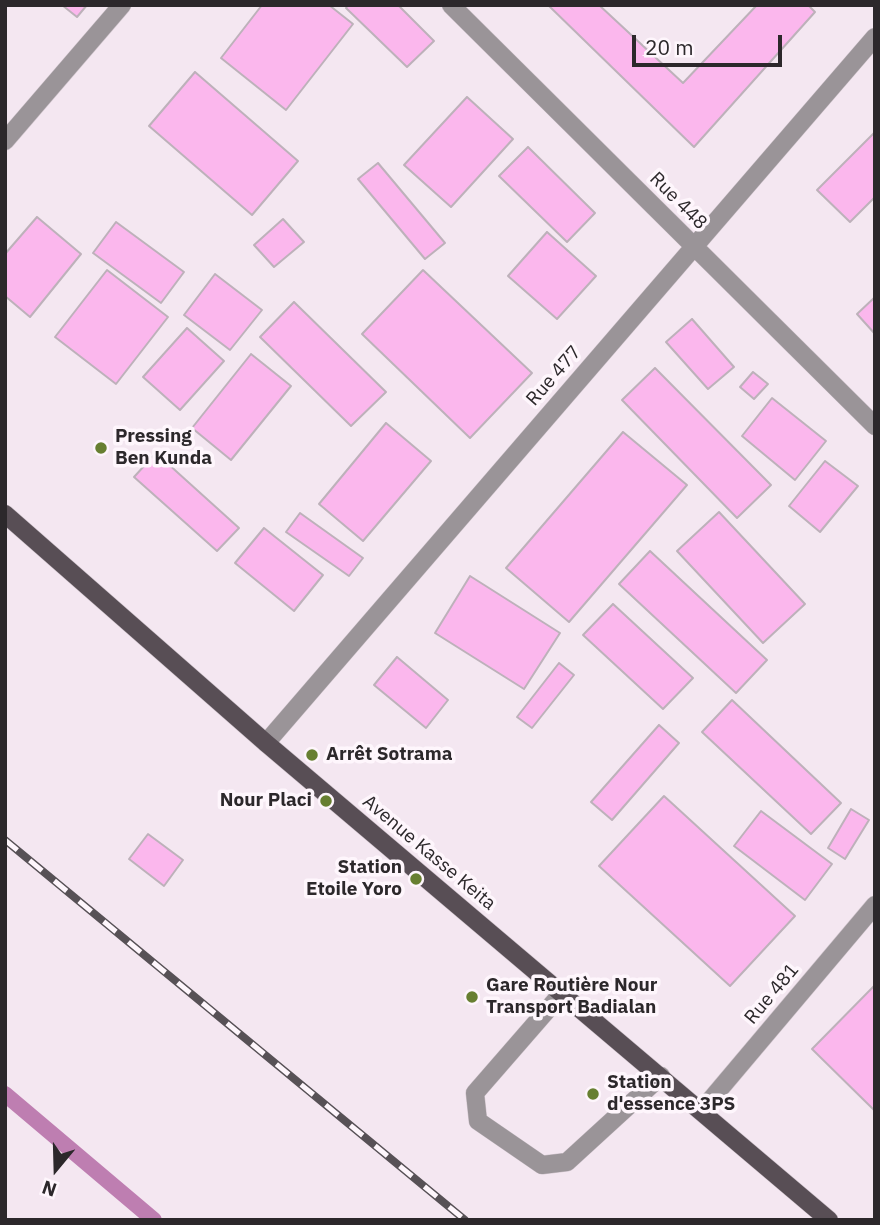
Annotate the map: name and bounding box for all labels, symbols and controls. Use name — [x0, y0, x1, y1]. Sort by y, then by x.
scale bar — [635, 21, 786, 65]
text: 20 m — [645, 33, 694, 61]
street label: Rue 448 — [644, 167, 712, 235]
street label: Rue 477 — [522, 341, 586, 411]
place label: Pressing Ben Kunda — [115, 426, 212, 470]
marker: Pressing Ben Kunda — [93, 440, 109, 456]
place label: Arrêt Sotrama — [326, 744, 452, 766]
marker: Arrêt Sotrama — [304, 747, 320, 763]
place label: Nour Placi — [220, 790, 312, 812]
street label: Avenue Kasse Keita — [358, 791, 500, 915]
marker: Nour Placi — [318, 793, 334, 809]
place label: Station Etoile Yoro — [306, 857, 402, 901]
marker: Station Etoile Yoro — [408, 871, 424, 887]
street label: Rue 481 — [740, 959, 804, 1029]
place label: Gare Routière Nour Transport Badialan — [486, 975, 657, 1019]
marker: Gare Routière Nour Transport Badialan — [464, 989, 480, 1005]
place label: Station d'essence 3PS — [607, 1072, 735, 1116]
marker: Station d'essence 3PS — [585, 1086, 601, 1102]
north arrow — [21, 1134, 91, 1204]
text: N — [39, 1175, 60, 1202]

